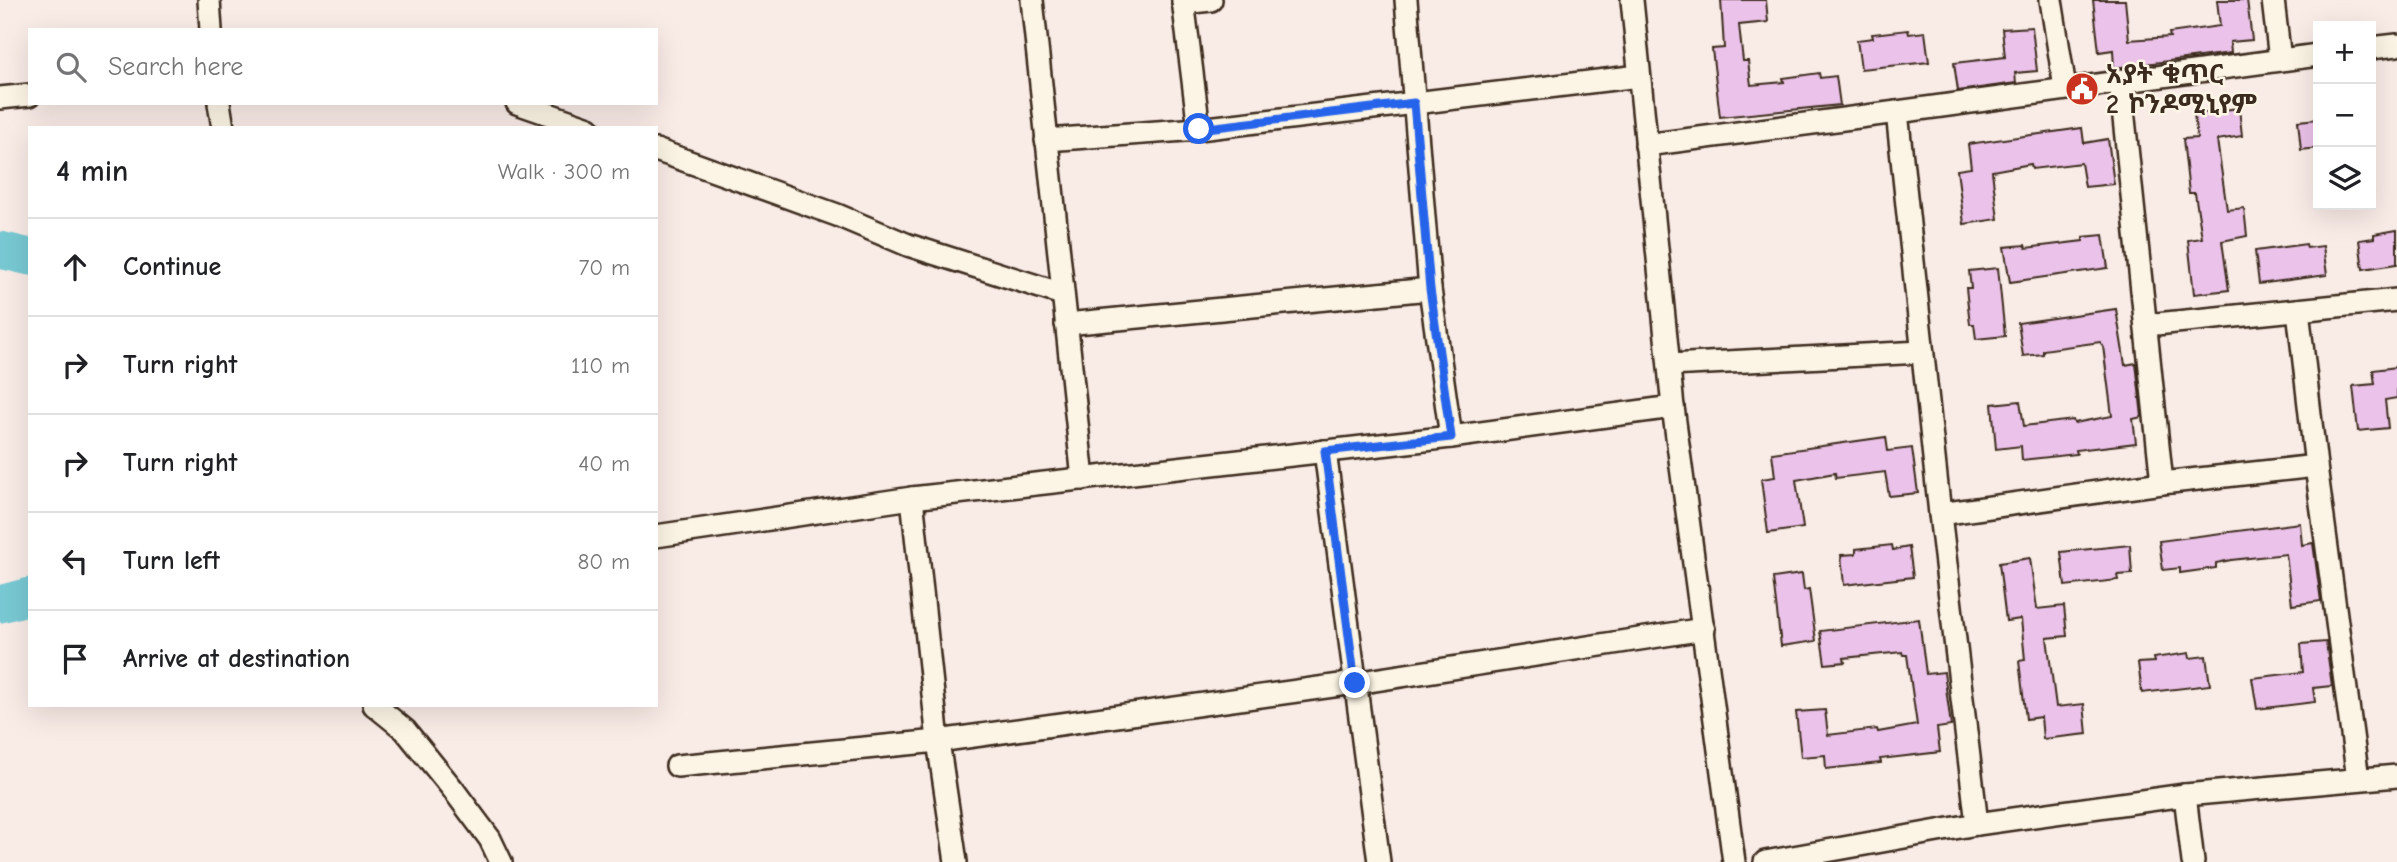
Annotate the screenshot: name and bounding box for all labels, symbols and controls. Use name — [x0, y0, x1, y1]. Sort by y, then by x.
map controls — [2313, 21, 2376, 210]
button: + — [2313, 21, 2376, 84]
search box — [28, 28, 658, 105]
icon: search — [52, 48, 90, 86]
text: Search here — [108, 52, 243, 82]
place label: አያት ቁጥር 2 ኮንዶሚኒየም — [2106, 60, 2258, 120]
public building icon: አያት ቁጥር 2 ኮንዶሚኒየም — [2063, 70, 2101, 108]
button: − — [2313, 84, 2376, 147]
route start — [1183, 113, 1214, 144]
button: layers — [2313, 147, 2376, 210]
text: 4 min — [56, 154, 128, 189]
text: Walk · 300 m — [498, 158, 630, 185]
icon: ahead — [56, 248, 94, 286]
text: Continue — [123, 252, 221, 282]
text: 70 m — [578, 254, 630, 281]
icon: right — [56, 346, 94, 384]
text: Turn right — [123, 350, 237, 380]
text: 110 m — [571, 352, 630, 379]
icon: right — [56, 444, 94, 482]
text: Turn right — [123, 448, 237, 478]
text: 40 m — [578, 450, 630, 477]
icon: left — [56, 542, 94, 580]
text: Turn left — [123, 546, 220, 576]
text: 80 m — [577, 548, 630, 575]
icon: arrive — [56, 640, 94, 678]
text: Arrive at destination — [123, 644, 350, 674]
route end — [1339, 667, 1370, 698]

